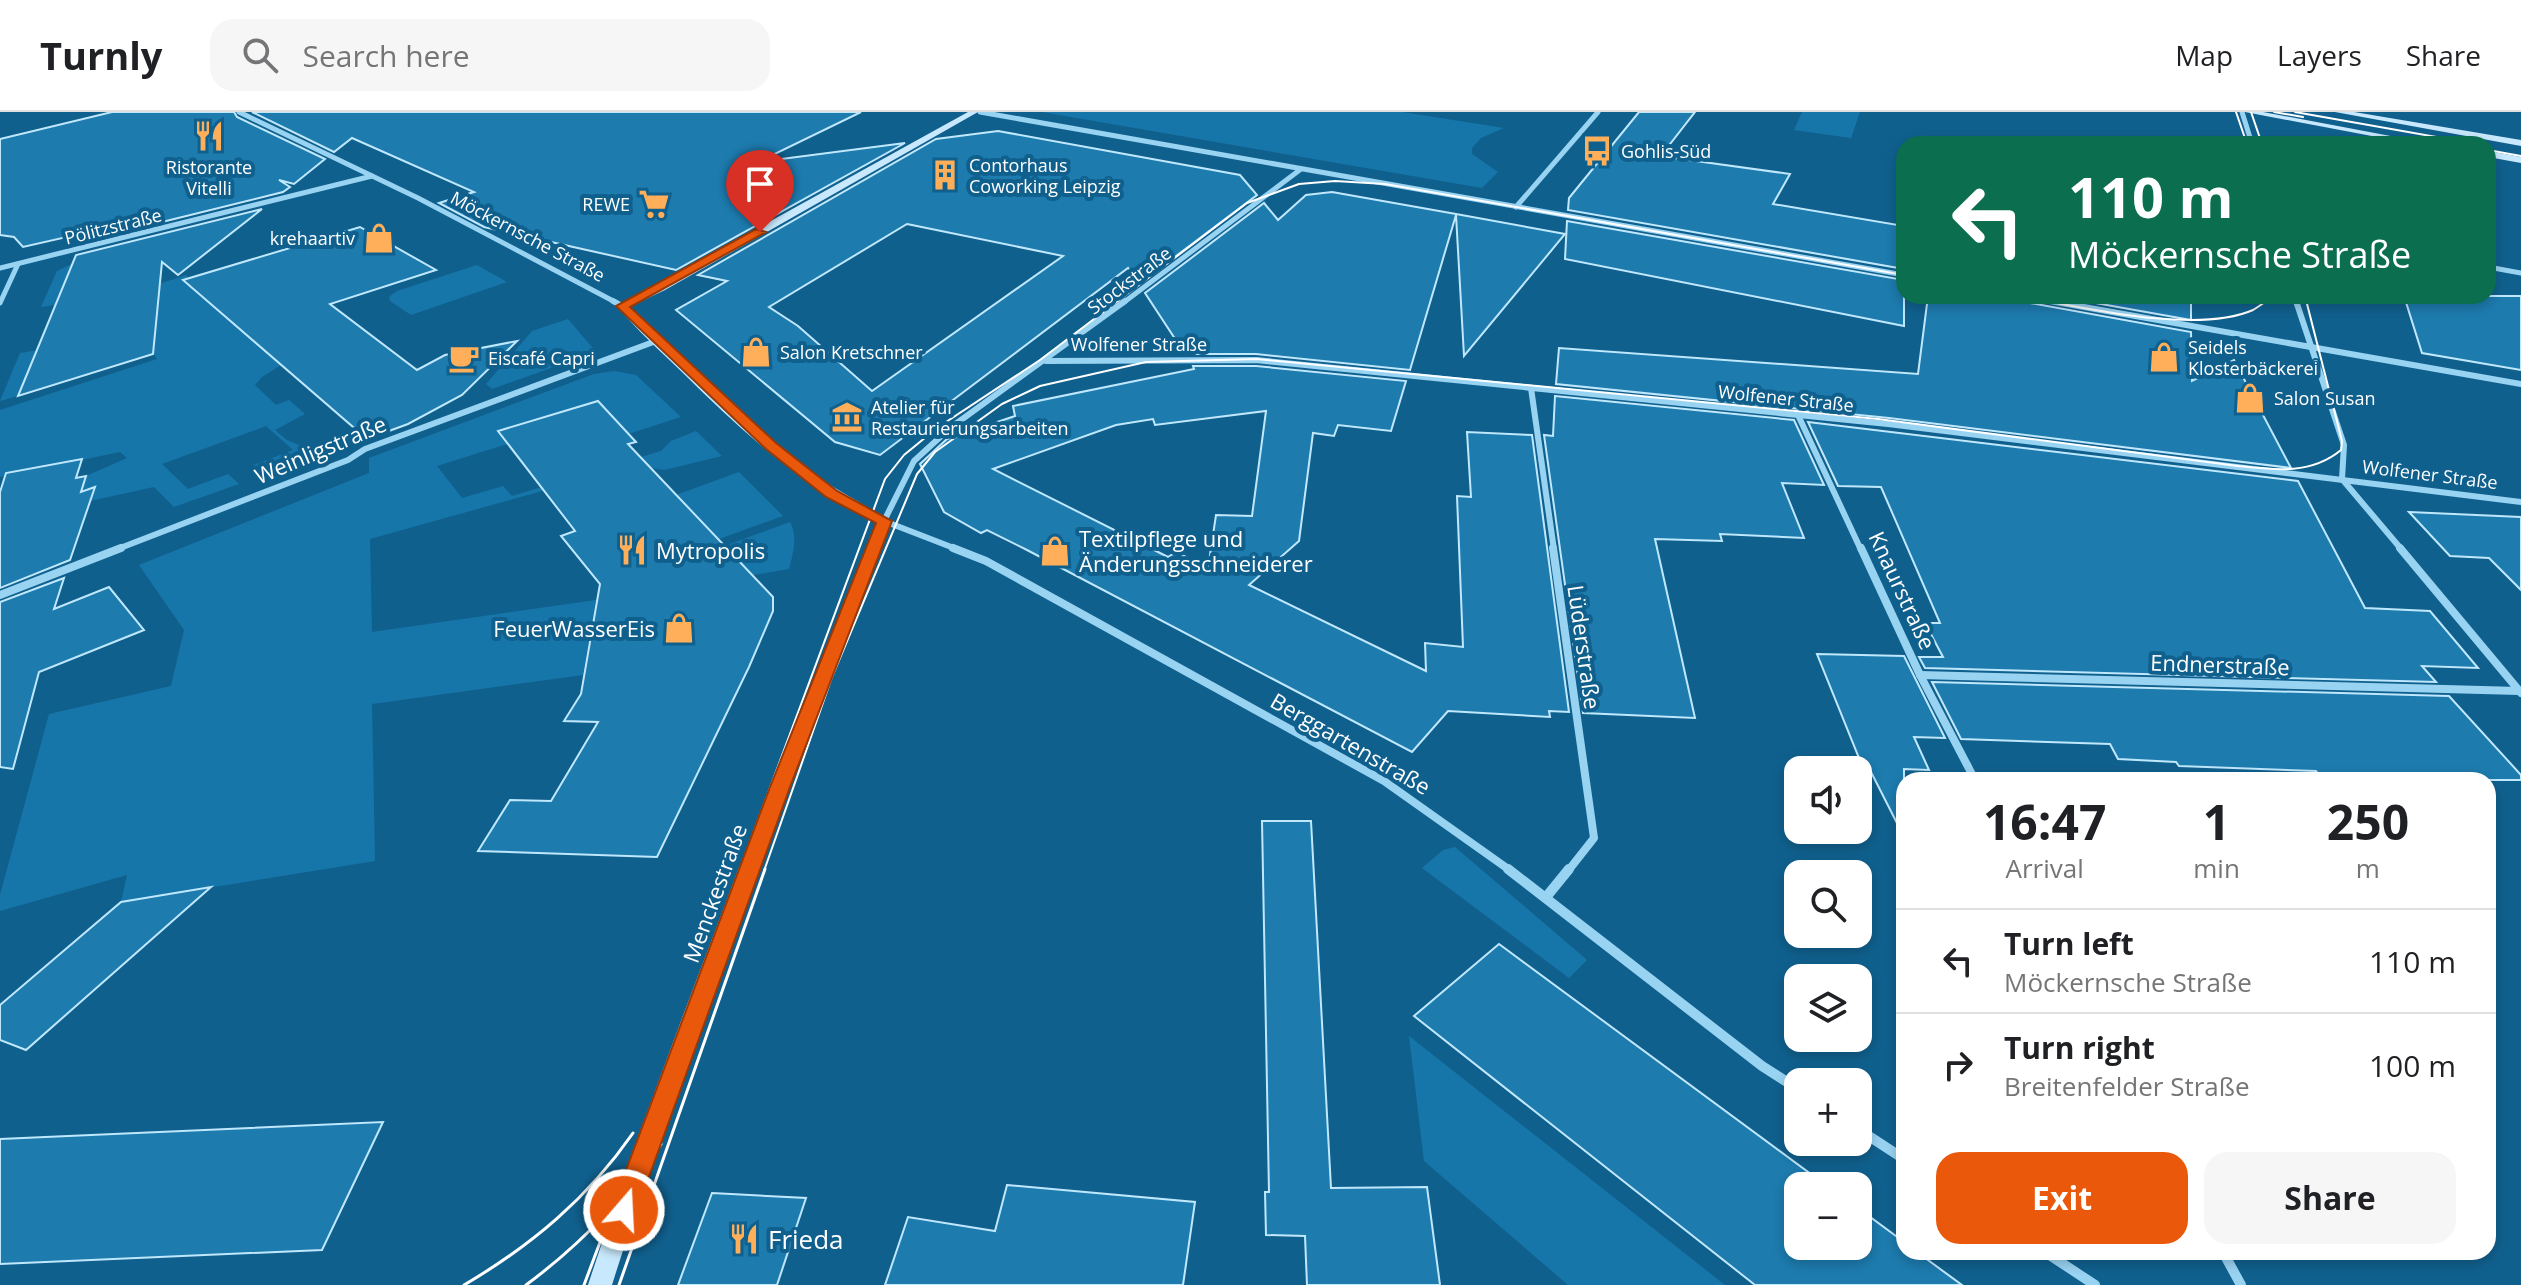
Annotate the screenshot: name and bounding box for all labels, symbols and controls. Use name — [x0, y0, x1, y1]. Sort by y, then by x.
search box — [210, 19, 770, 91]
text: Turnly — [40, 29, 162, 81]
icon: search — [238, 33, 282, 77]
text: Search here — [302, 35, 470, 76]
text: Map — [2175, 36, 2233, 74]
text: Layers — [2277, 36, 2362, 74]
text: Share — [2406, 36, 2481, 74]
restaurant icon: Ristorante Vitelli — [192, 119, 226, 153]
bus stop icon: Gohlis-Süd — [1580, 134, 1614, 168]
place label: Gohlis-Süd — [1621, 139, 1711, 163]
pin — [726, 150, 794, 232]
place label: Contorhaus Coworking Leipzig — [969, 153, 1121, 198]
place label: Ristorante Vitelli — [166, 155, 252, 200]
building icon: Contorhaus Coworking Leipzig — [928, 158, 962, 192]
text: 110 m — [2068, 158, 2234, 234]
icon: arrive — [738, 162, 782, 206]
icon: left — [1936, 168, 2040, 272]
street label: Möckernsche Straße — [447, 185, 609, 287]
supermarket icon: REWE — [637, 187, 671, 221]
place label: REWE — [582, 192, 630, 216]
street label: Pölitzstraße — [62, 202, 164, 250]
shop icon: krehaartiv — [362, 221, 396, 255]
place label: krehaartiv — [270, 226, 355, 250]
text: Möckernsche Straße — [2068, 230, 2411, 279]
street label: Stockstraße — [1082, 241, 1176, 319]
street label: Wolfener Straße — [1071, 332, 1207, 356]
shop icon: Salon Kretschner — [739, 335, 773, 369]
place label: Seidels Klosterbäckerei — [2188, 335, 2318, 380]
place label: Salon Kretschner — [780, 340, 923, 364]
shop icon: Seidels Klosterbäckerei — [2147, 340, 2181, 374]
cafe icon: Eiscafé Capri — [447, 341, 481, 375]
place label: Eiscafé Capri — [488, 346, 595, 370]
street label: Wolfener Straße — [1717, 379, 1855, 417]
shop icon: Salon Susan — [2233, 381, 2267, 415]
place label: Salon Susan — [2274, 386, 2376, 410]
place label: Atelier für Restaurierungsarbeiten — [871, 395, 1069, 440]
museum icon: Atelier für Restaurierungsarbeiten — [830, 400, 864, 434]
street label: Weinligstraße — [250, 408, 390, 490]
street label: Wolfener Straße — [2361, 454, 2499, 494]
place label: Textilpflege und Änderungsschneiderer — [1079, 523, 1313, 578]
street label: Knaurstraße — [1863, 526, 1943, 654]
restaurant icon: Mytropolis — [615, 533, 649, 567]
shop icon: Textilpflege und Änderungsschneiderer — [1038, 534, 1072, 568]
place label: Mytropolis — [656, 535, 765, 565]
street label: Lüderstraße — [1561, 583, 1609, 711]
shop icon: FeuerWasserEis — [662, 611, 696, 645]
place label: FeuerWasserEis — [493, 613, 655, 643]
street label: Endnerstraße — [2150, 647, 2290, 681]
street label: Berggartenstraße — [1266, 685, 1436, 801]
map controls — [1784, 756, 1872, 1260]
button: sound — [1784, 756, 1872, 844]
text: 16:47 — [1983, 789, 2106, 854]
text: 1 — [2203, 789, 2230, 854]
text: 250 — [2327, 789, 2409, 854]
street label: Menckestraße — [675, 819, 753, 967]
text: Arrival — [2005, 850, 2084, 886]
text: min — [2193, 850, 2240, 886]
text: m — [2356, 850, 2380, 886]
button: search — [1784, 860, 1872, 948]
text: Turn left — [2004, 923, 2134, 964]
icon: left — [1936, 939, 1980, 983]
text: 110 m — [2369, 941, 2456, 982]
button: layers — [1784, 964, 1872, 1052]
text: Möckernsche Straße — [2004, 964, 2252, 1000]
text: Turn right — [2004, 1027, 2155, 1068]
icon: right — [1936, 1043, 1980, 1087]
text: 100 m — [2369, 1045, 2456, 1086]
button: + — [1784, 1068, 1872, 1156]
text: Breitenfelder Straße — [2004, 1068, 2250, 1104]
button: Exit — [1936, 1152, 2188, 1244]
button: Share — [2204, 1152, 2456, 1244]
position arrow — [582, 1168, 666, 1252]
button: − — [1784, 1172, 1872, 1260]
place label: Frieda — [768, 1221, 844, 1257]
restaurant icon: Frieda — [727, 1222, 761, 1256]

